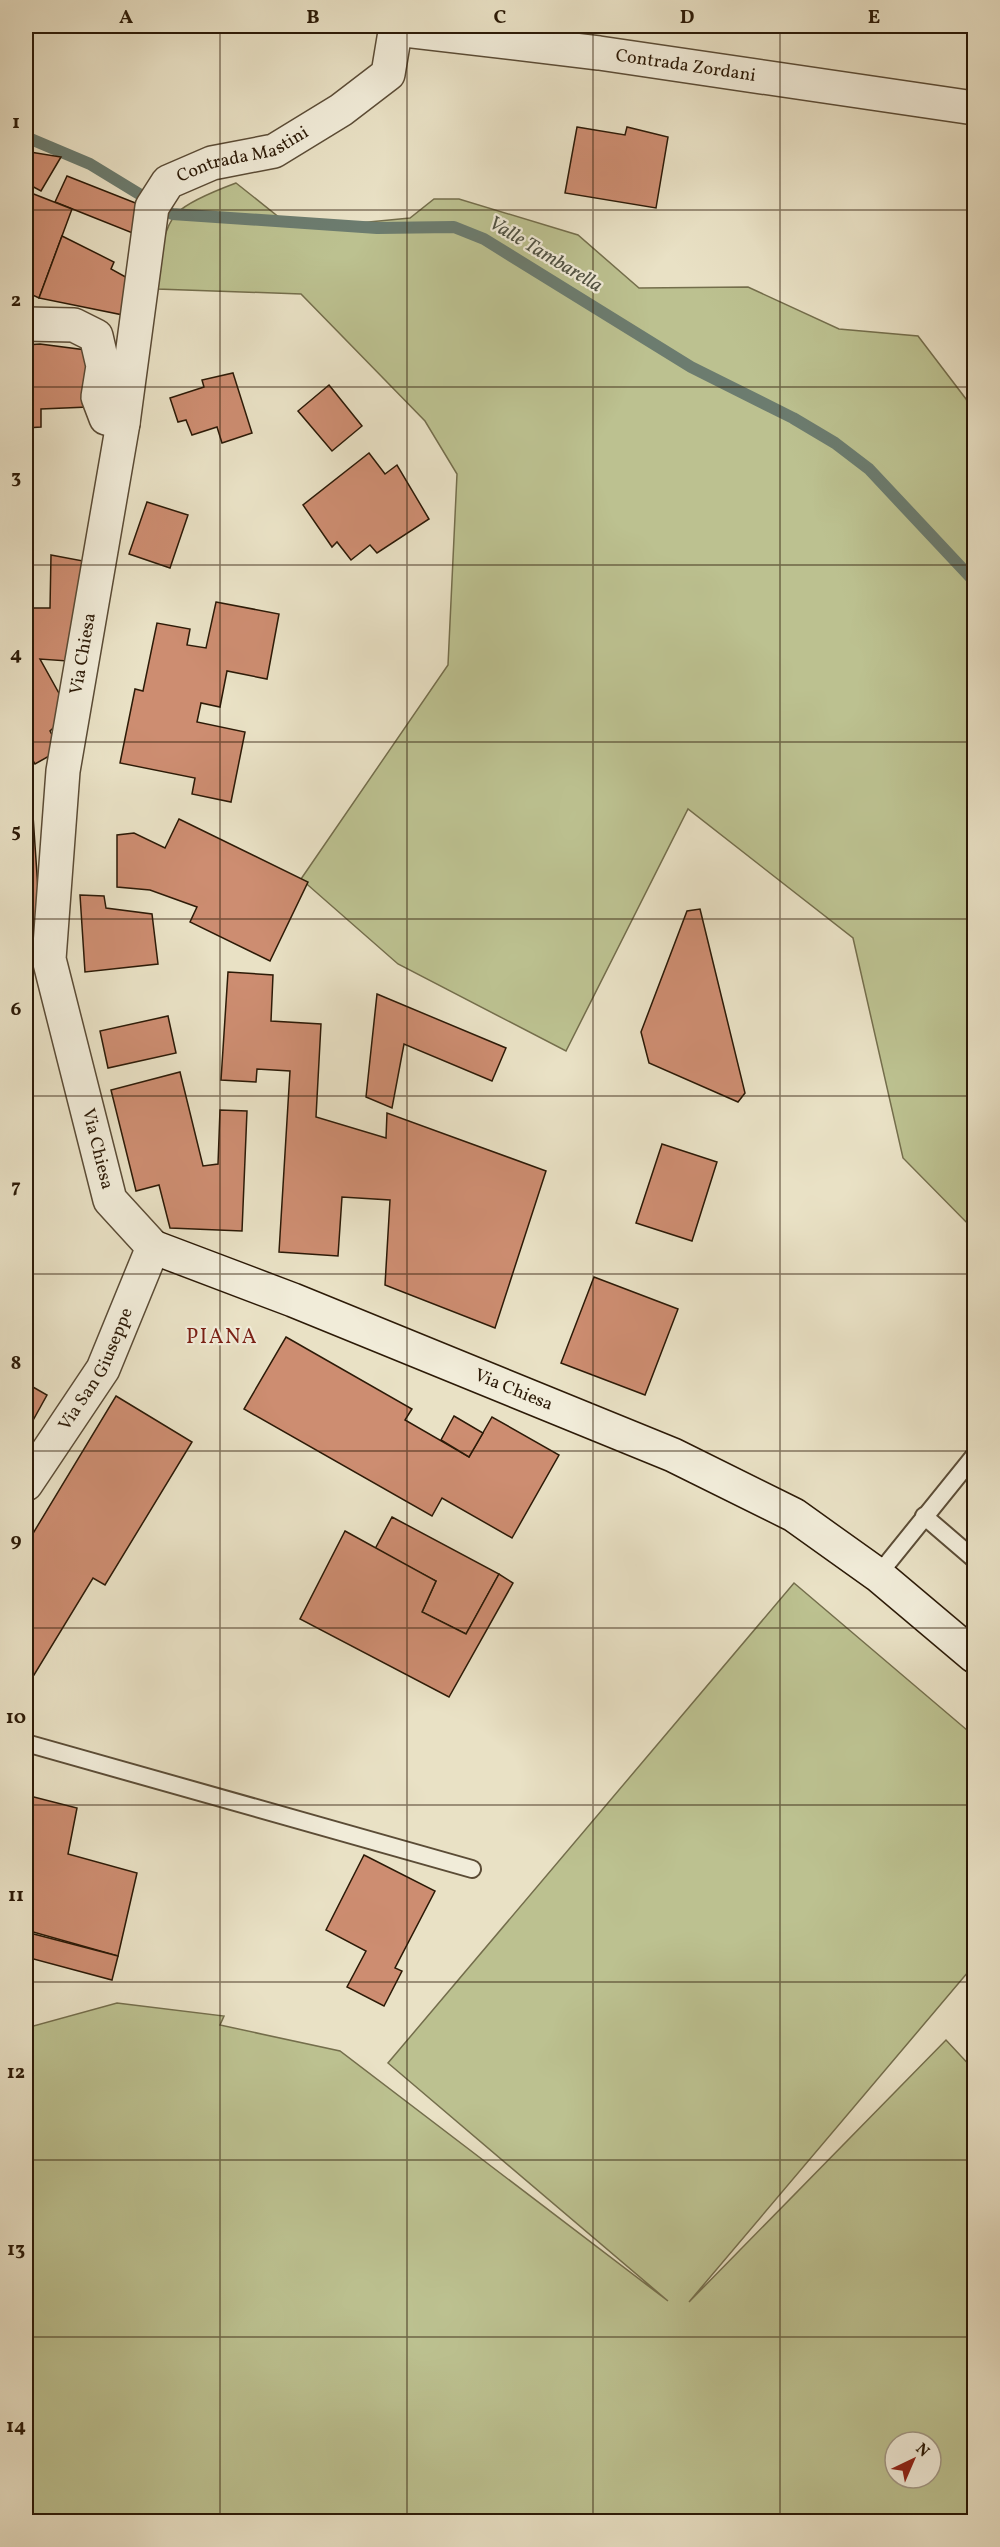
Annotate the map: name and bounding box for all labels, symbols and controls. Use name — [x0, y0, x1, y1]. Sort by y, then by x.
text: A — [119, 4, 133, 32]
text: B — [306, 4, 320, 32]
text: C — [494, 4, 507, 32]
text: D — [680, 4, 694, 32]
text: E — [868, 4, 880, 32]
street label: Contrada Zordani — [614, 43, 757, 88]
text: 1 — [12, 109, 20, 137]
street label: Contrada Mastini — [173, 120, 313, 189]
water label: Valle Tambarella — [483, 210, 607, 300]
text: 2 — [11, 287, 21, 315]
text: 3 — [11, 464, 21, 492]
street label: Via Chiesa — [64, 611, 103, 697]
text: 4 — [10, 641, 22, 669]
text: 5 — [11, 818, 21, 846]
text: 6 — [11, 996, 22, 1024]
street label: Via Chiesa — [75, 1106, 119, 1192]
text: 7 — [11, 1173, 21, 1201]
street label: Via San Giuseppe — [53, 1304, 139, 1436]
district label: PIANA — [186, 1323, 258, 1352]
text: 8 — [11, 1350, 21, 1378]
street label: Via Chiesa — [471, 1363, 557, 1417]
text: 9 — [10, 1527, 22, 1555]
text: 10 — [6, 1704, 26, 1732]
text: 11 — [8, 1882, 24, 1910]
text: 12 — [7, 2059, 25, 2087]
text: 13 — [7, 2236, 25, 2264]
text: 14 — [6, 2413, 26, 2441]
north arrow — [883, 2430, 943, 2490]
text: N — [910, 2439, 934, 2463]

